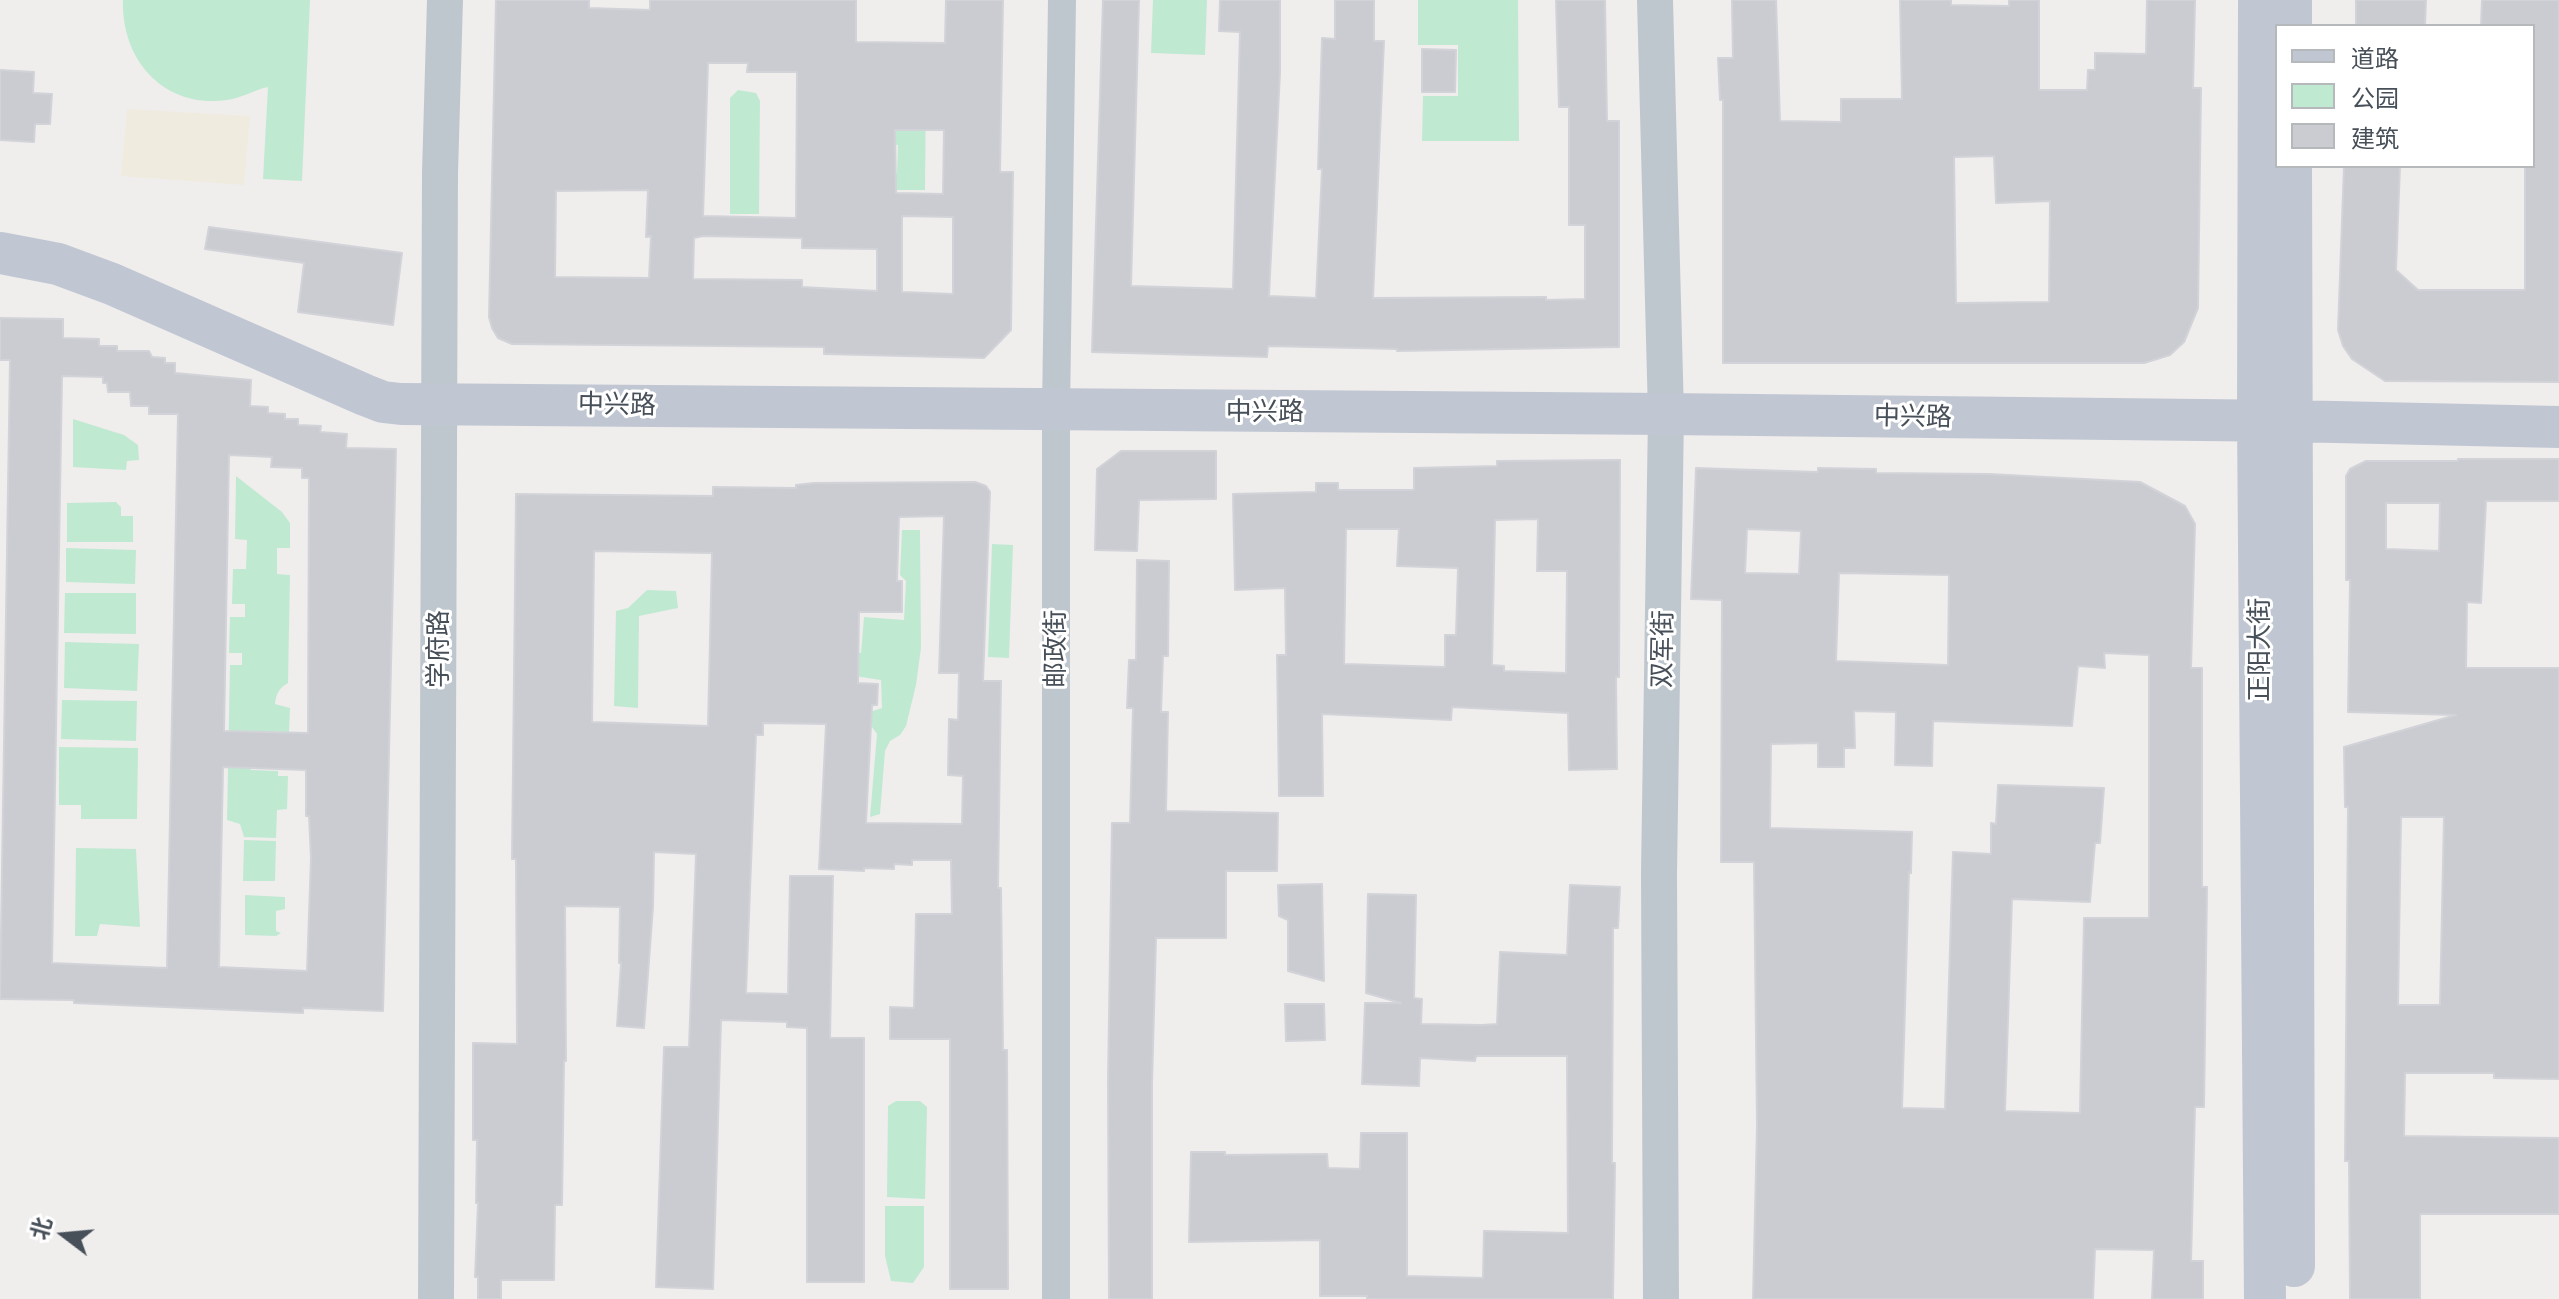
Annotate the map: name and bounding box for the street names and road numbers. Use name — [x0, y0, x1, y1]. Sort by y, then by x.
street label: 中兴路 — [578, 389, 656, 421]
street label: 中兴路 — [1226, 396, 1304, 428]
street label: 中兴路 — [1874, 401, 1952, 433]
street label: 正阳大街 — [2244, 598, 2276, 702]
street label: 学府路 — [423, 610, 455, 688]
street label: 邮政街 — [1040, 610, 1072, 688]
street label: 双军街 — [1647, 610, 1679, 688]

